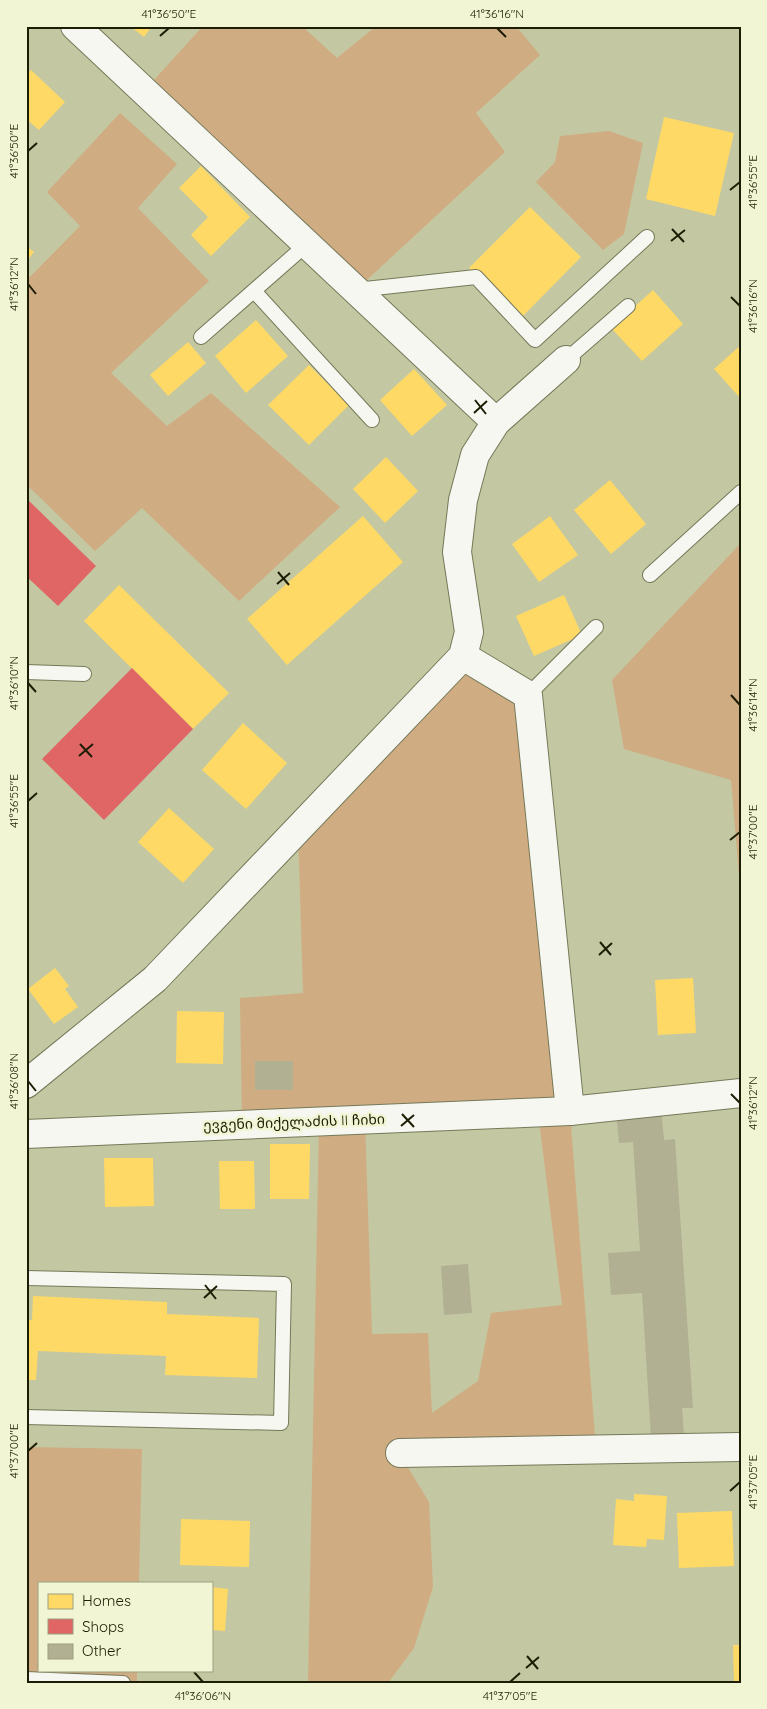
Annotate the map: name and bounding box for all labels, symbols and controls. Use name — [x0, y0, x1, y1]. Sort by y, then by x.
text: 41°36'50"E — [142, 6, 197, 21]
text: 41°36'16"N — [470, 6, 524, 21]
text: 41°36'50"E — [6, 123, 21, 178]
text: 41°36'55"E — [745, 155, 760, 209]
text: 41°36'12"N — [6, 257, 21, 311]
text: 41°36'16"N — [745, 279, 760, 333]
text: 41°36'10"N — [6, 656, 21, 710]
text: 41°36'14"N — [745, 678, 760, 732]
text: 41°36'55"E — [6, 774, 21, 828]
text: 41°37'00"E — [745, 804, 760, 860]
text: 41°36'08"N — [6, 1053, 21, 1109]
text: 41°36'12"N — [745, 1076, 760, 1130]
street label: ევგენი მიქელაძის II ჩიხი — [203, 1110, 385, 1134]
text: 41°37'00"E — [6, 1423, 21, 1479]
text: 41°37'05"E — [745, 1455, 760, 1509]
legend — [38, 1582, 212, 1672]
text: Homes — [82, 1591, 131, 1610]
text: Shops — [82, 1617, 124, 1636]
text: Other — [82, 1641, 122, 1660]
text: 41°36'06"N — [175, 1688, 231, 1703]
text: 41°37'05"E — [483, 1688, 537, 1703]

